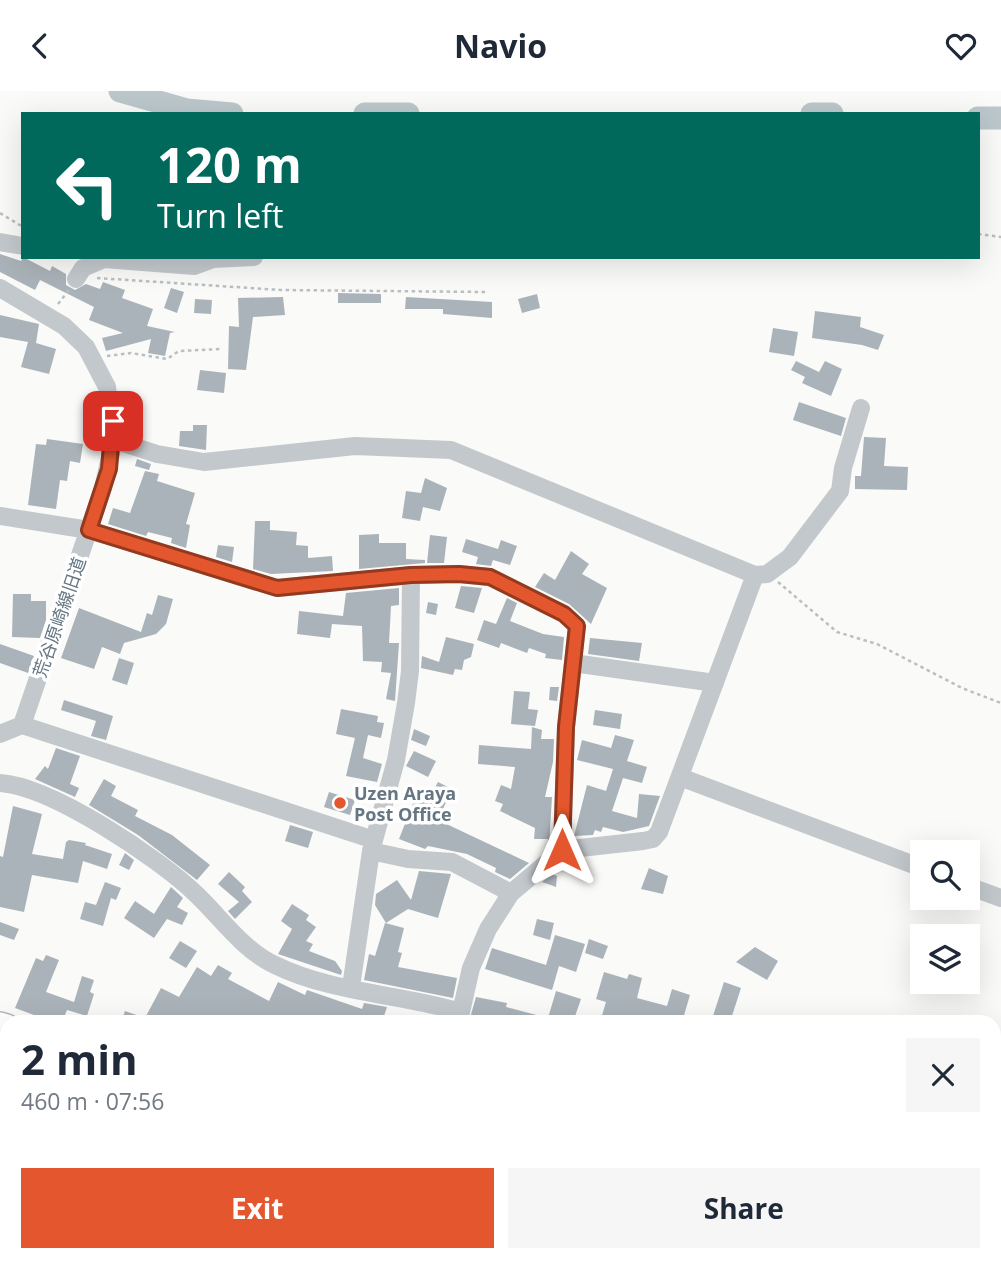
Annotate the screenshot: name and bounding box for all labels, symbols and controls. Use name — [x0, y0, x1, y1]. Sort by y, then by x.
text: Navio — [454, 24, 547, 67]
icon: back — [21, 27, 59, 65]
icon: heart — [942, 27, 980, 65]
text: 120 m — [157, 131, 302, 197]
icon: left — [42, 140, 133, 231]
text: Turn left — [157, 194, 283, 237]
pin — [83, 391, 143, 451]
icon: arrive — [94, 402, 132, 440]
street label: 荒谷原崎線旧道 — [27, 554, 91, 680]
place label: Uzen Araya Post Office — [354, 781, 456, 826]
marker: Uzen Araya Post Office — [332, 795, 348, 811]
position arrow — [525, 813, 599, 887]
map controls — [910, 840, 980, 994]
button: search — [910, 840, 980, 910]
button: layers — [910, 924, 980, 994]
text: 2 min — [21, 1030, 138, 1087]
button: close — [906, 1038, 980, 1112]
text: 460 m · 07:56 — [21, 1085, 164, 1117]
button: Exit — [21, 1168, 494, 1248]
button: Share — [508, 1168, 980, 1248]

